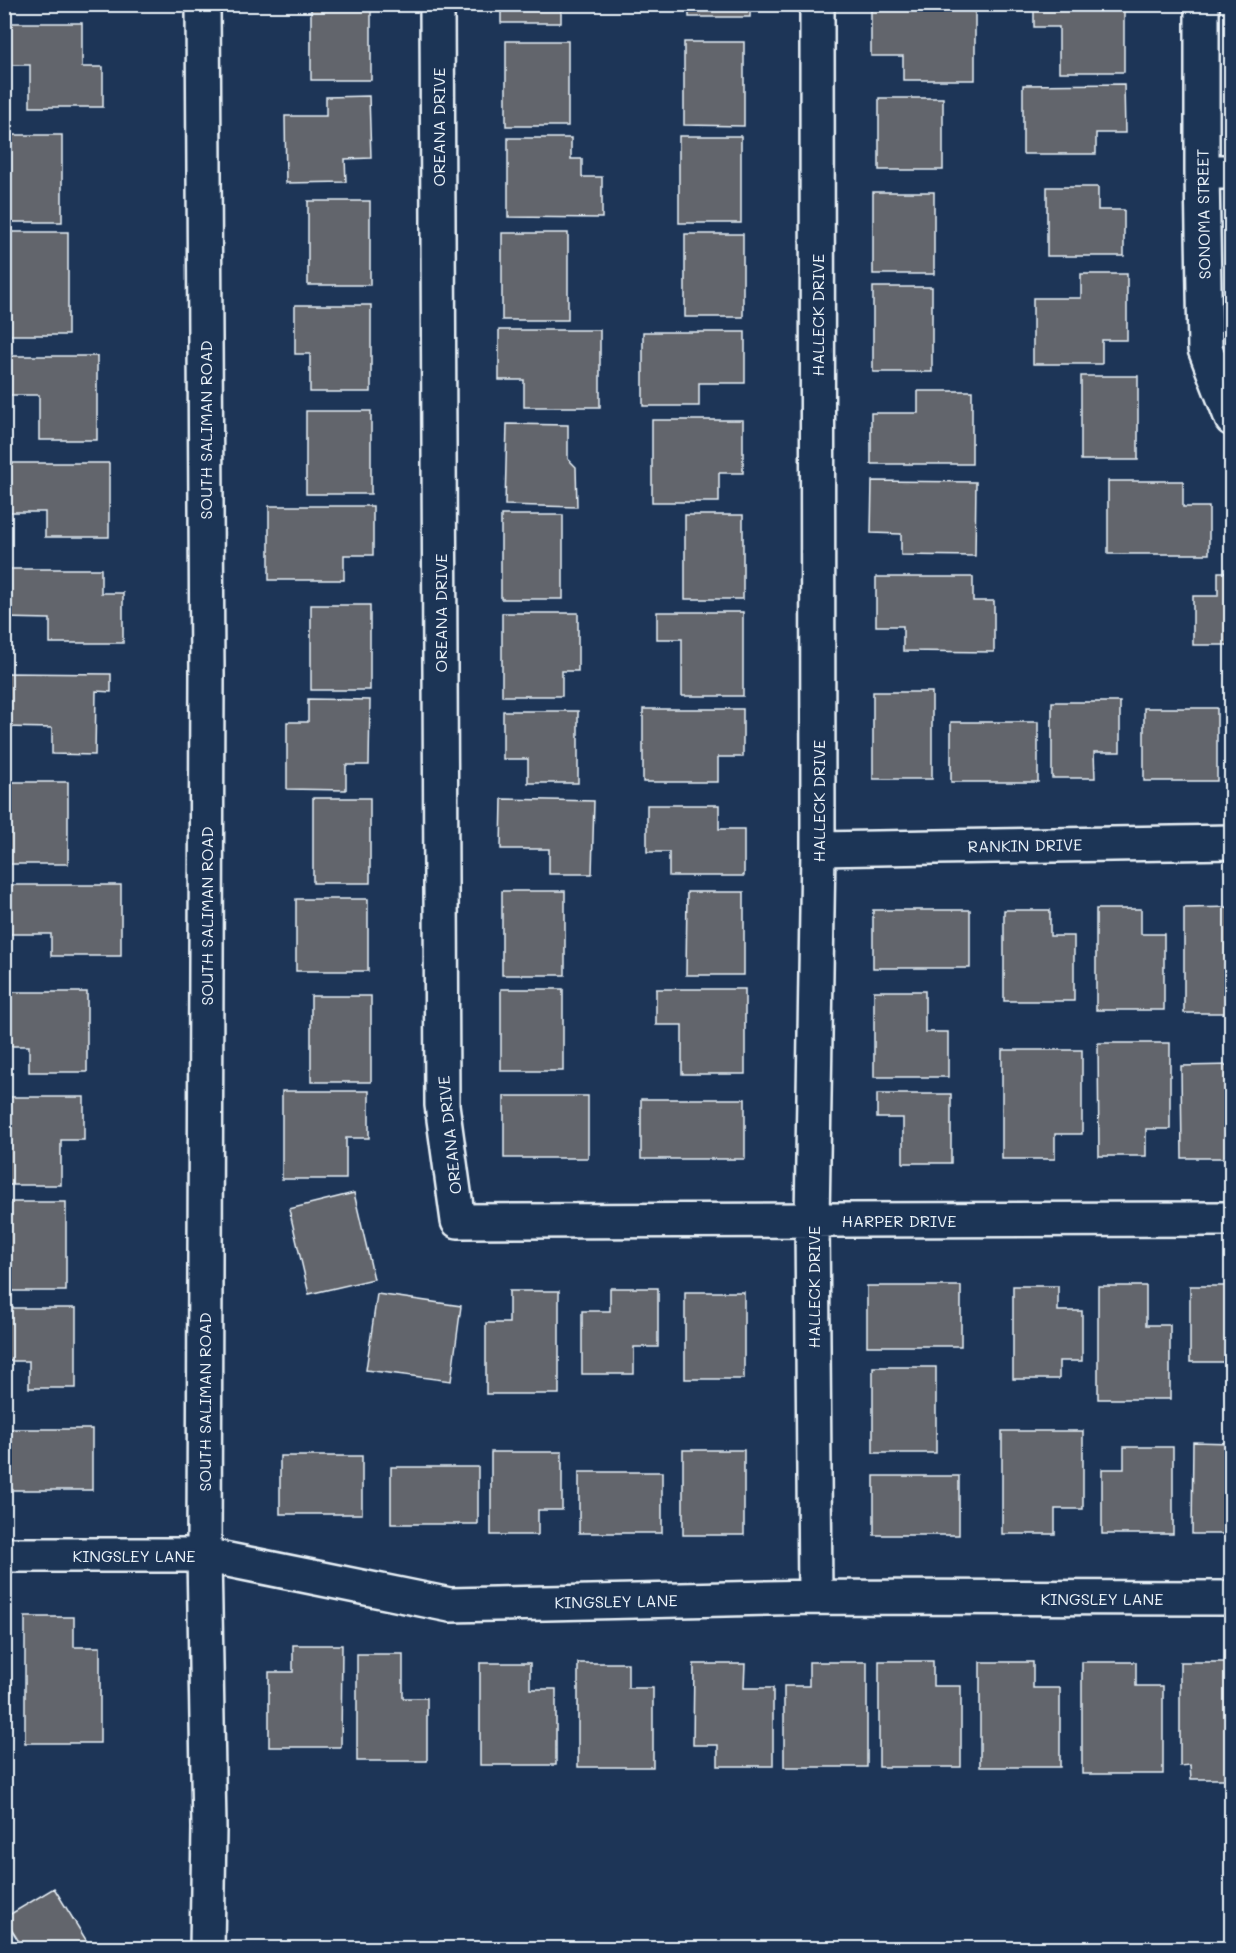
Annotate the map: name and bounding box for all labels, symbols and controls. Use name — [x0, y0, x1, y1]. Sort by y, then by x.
street label: OREANA DRIVE — [428, 68, 449, 186]
street label: SONOMA STREET — [1191, 148, 1215, 279]
street label: HALLECK DRIVE — [807, 254, 828, 376]
street label: SOUTH SALIMAN ROAD — [195, 340, 216, 520]
street label: OREANA DRIVE — [430, 554, 451, 672]
street label: HALLECK DRIVE — [808, 740, 829, 862]
street label: SOUTH SALIMAN ROAD — [196, 826, 217, 1006]
street label: RANKIN DRIVE — [968, 834, 1082, 856]
street label: OREANA DRIVE — [432, 1075, 466, 1195]
street label: HARPER DRIVE — [842, 1210, 956, 1231]
street label: HALLECK DRIVE — [803, 1226, 824, 1348]
street label: SOUTH SALIMAN ROAD — [194, 1312, 215, 1492]
street label: KINGSLEY LANE — [72, 1545, 196, 1566]
street label: KINGSLEY LANE — [1040, 1588, 1164, 1609]
street label: KINGSLEY LANE — [554, 1589, 678, 1613]

